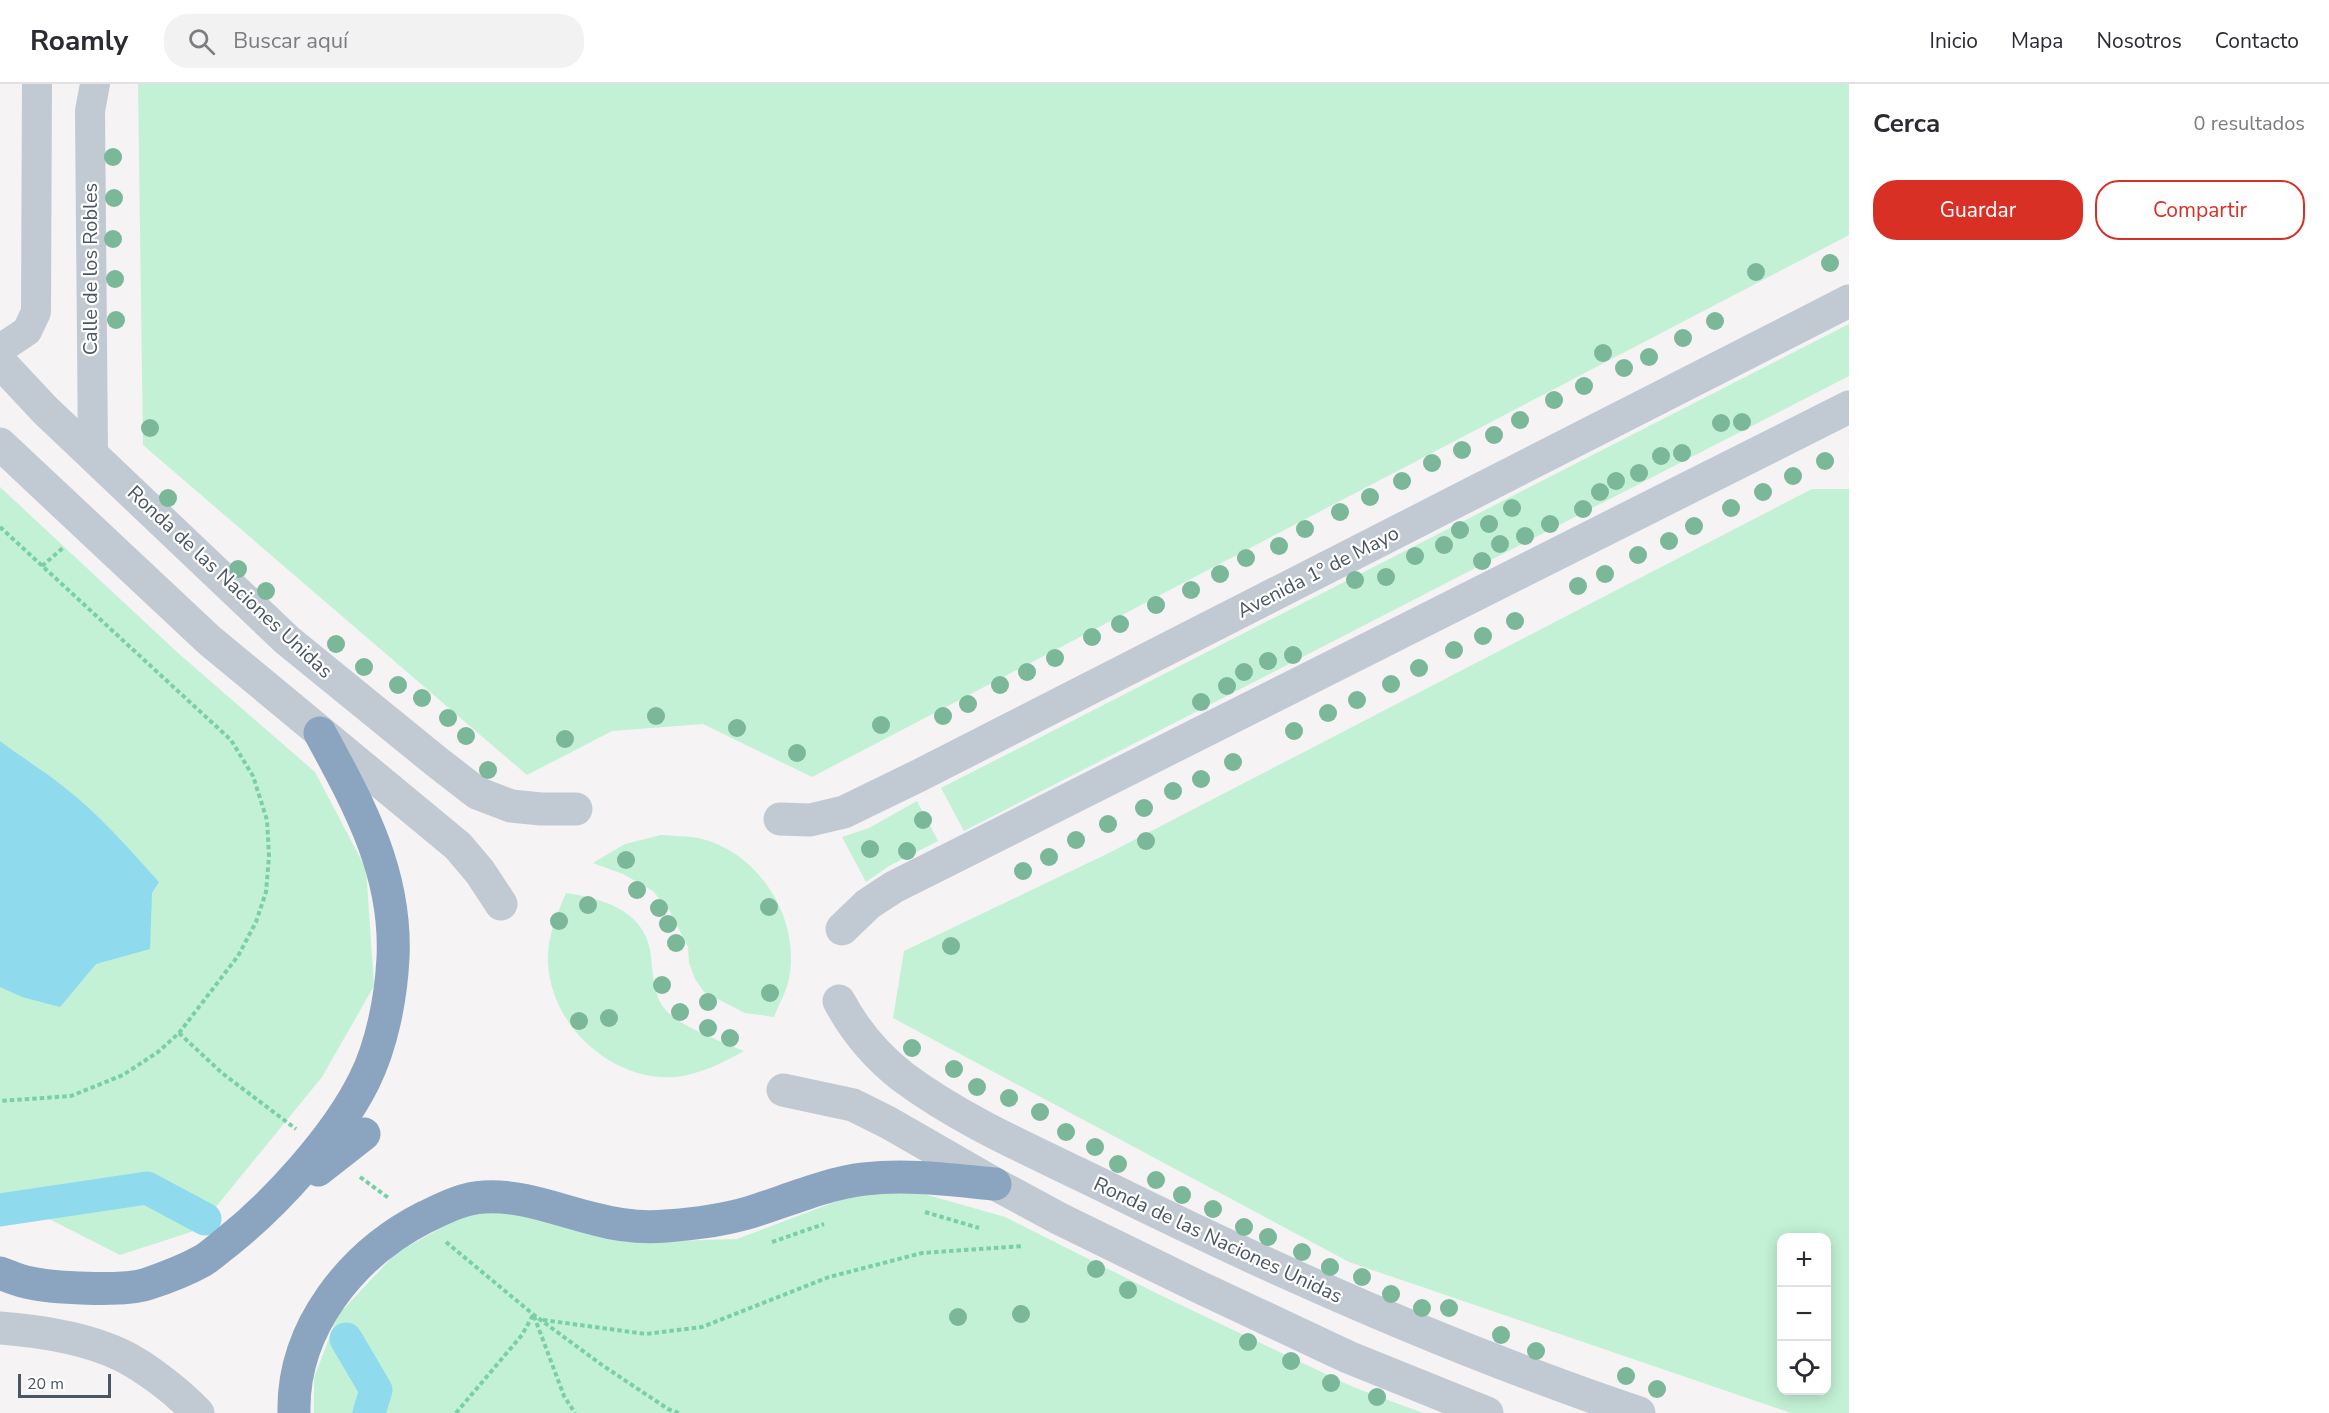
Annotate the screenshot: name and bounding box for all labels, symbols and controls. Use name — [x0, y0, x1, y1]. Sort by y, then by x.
search box — [164, 14, 584, 68]
text: Roamly — [30, 22, 128, 60]
icon: search — [185, 25, 218, 58]
text: Buscar aquí — [233, 26, 348, 56]
text: Inicio — [1930, 27, 1978, 55]
text: Mapa — [2011, 27, 2063, 55]
text: Nosotros — [2096, 27, 2182, 55]
text: Contacto — [2215, 27, 2299, 55]
text: Cerca — [1873, 106, 1940, 141]
text: 0 resultados — [2194, 110, 2305, 137]
button: Guardar — [1873, 180, 2083, 240]
button: Compartir — [2095, 180, 2305, 240]
street label: Calle de los Robles — [77, 183, 104, 355]
street label: Ronda de las Naciones Unidas — [122, 480, 338, 684]
street label: Avenida 1º de Mayo — [1232, 519, 1404, 625]
street label: Ronda de las Naciones Unidas — [1089, 1170, 1347, 1310]
map controls — [1777, 1233, 1831, 1395]
button: + — [1777, 1233, 1831, 1287]
button: − — [1777, 1287, 1831, 1341]
button: locate — [1777, 1341, 1831, 1395]
scale bar — [18, 1371, 111, 1398]
text: 20 m — [27, 1373, 64, 1395]

